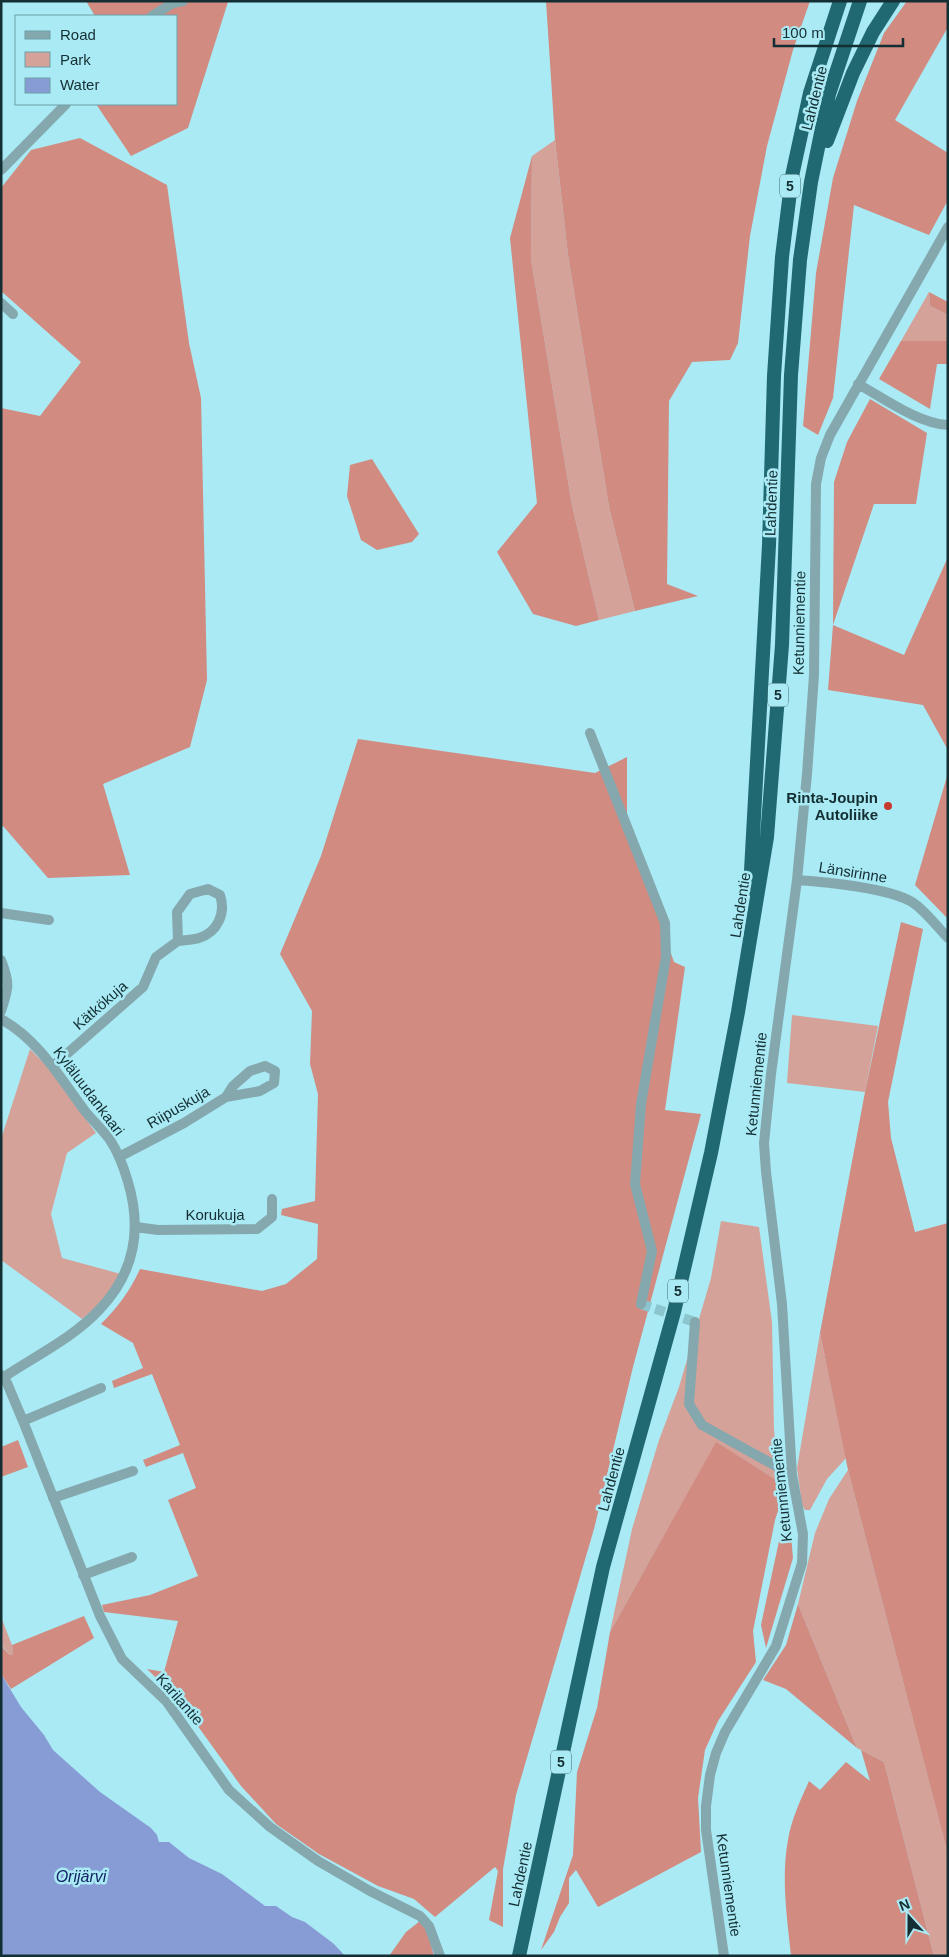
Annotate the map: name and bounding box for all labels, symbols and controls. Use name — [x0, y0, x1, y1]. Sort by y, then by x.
legend — [15, 15, 178, 105]
scale bar — [774, 15, 903, 47]
text: 100 m — [782, 24, 824, 41]
text: Road — [60, 26, 96, 43]
text: Park — [60, 51, 91, 68]
street label: Lahdentie — [798, 64, 830, 132]
text: Water — [60, 76, 99, 93]
road number: 5 — [780, 175, 800, 198]
street label: Lahdentie — [761, 470, 781, 536]
street label: Ketunniementie — [790, 571, 808, 675]
road number: 5 — [768, 684, 788, 706]
place label: Rinta-Joupin Autoliike — [786, 789, 878, 823]
marker: Rinta-Joupin Autoliike — [882, 800, 894, 812]
street label: Länsirinne — [817, 858, 889, 886]
street label: Lahdentie — [726, 871, 754, 939]
street label: Kätkökuja — [70, 977, 131, 1033]
street label: Ketunniementie — [742, 1031, 770, 1137]
street label: Kyläluudankaari — [50, 1043, 128, 1139]
street label: Riipuskuja — [144, 1082, 213, 1132]
street label: Korukuja — [185, 1206, 245, 1223]
road number: 5 — [668, 1280, 688, 1302]
street label: Ketunniementie — [767, 1437, 795, 1543]
street label: Lahdentie — [594, 1445, 628, 1513]
street label: Karilantie — [153, 1670, 207, 1728]
road number: 5 — [551, 1750, 571, 1774]
street label: Ketunniementie — [713, 1832, 745, 1938]
street label: Lahdentie — [505, 1840, 535, 1908]
water label: Orijärvi — [56, 1868, 107, 1885]
north arrow — [884, 1892, 934, 1942]
text: N — [897, 1896, 912, 1914]

